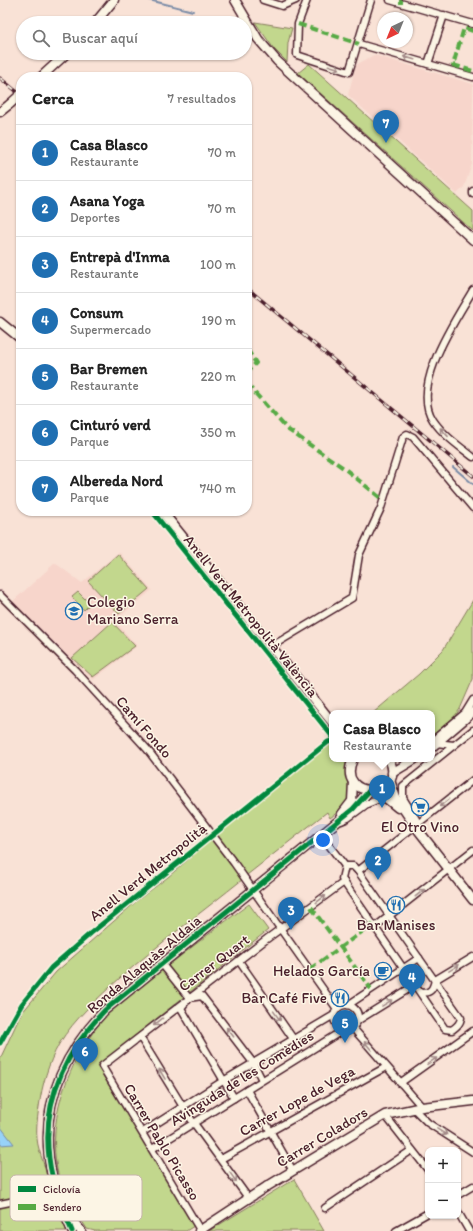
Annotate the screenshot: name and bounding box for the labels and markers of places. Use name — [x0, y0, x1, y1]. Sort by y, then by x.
pin: 7 — [373, 110, 399, 143]
place label: Colegio Mariano Serra — [87, 593, 179, 628]
school or university icon: Colegio Mariano Serra — [64, 601, 84, 621]
pin: 1 — [369, 775, 395, 808]
supermarket icon: El Otro Vino — [410, 797, 430, 817]
place label: El Otro Vino — [381, 818, 459, 836]
pin: 2 — [365, 847, 391, 880]
restaurant icon: Bar Manises — [386, 895, 406, 915]
pin: 3 — [278, 897, 304, 930]
place label: Bar Manises — [357, 916, 436, 934]
cafe icon: Helados García — [373, 961, 393, 981]
place label: Helados García — [273, 962, 371, 980]
pin: 4 — [399, 964, 425, 997]
restaurant icon: Bar Café Five — [330, 988, 350, 1008]
place label: Bar Café Five — [241, 989, 327, 1007]
pin: 5 — [332, 1010, 358, 1043]
pin: 6 — [72, 1038, 98, 1071]

